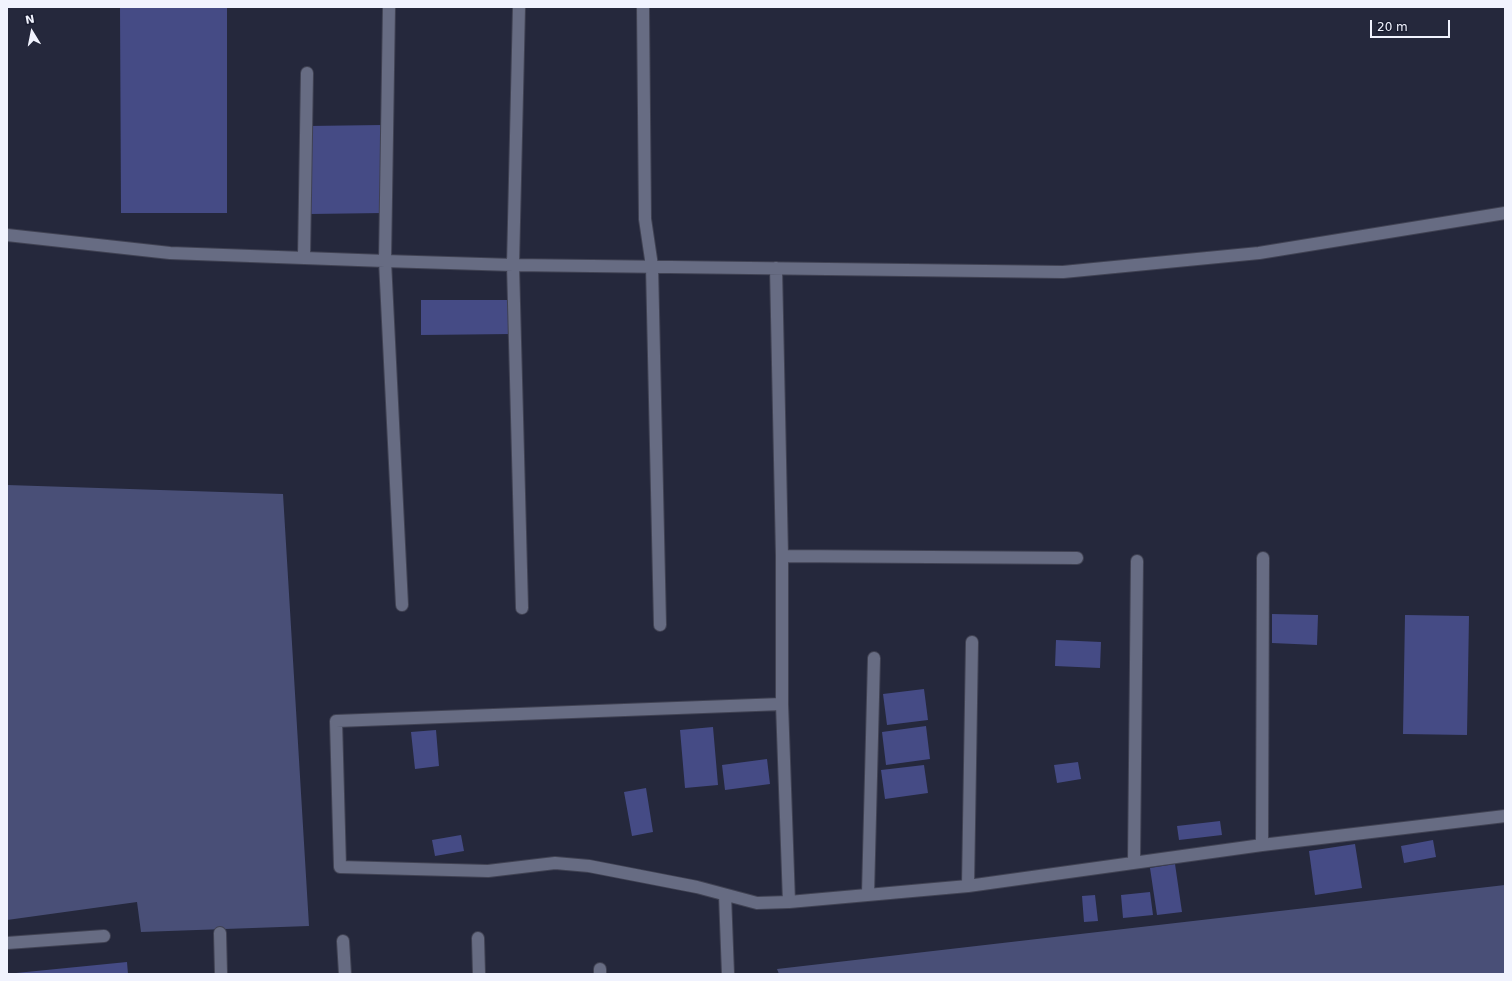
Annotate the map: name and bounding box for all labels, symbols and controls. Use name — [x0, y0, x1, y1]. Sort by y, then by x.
north arrow — [12, 12, 52, 52]
text: N — [24, 12, 35, 27]
scale bar — [1372, 12, 1452, 38]
text: 20 m — [1377, 20, 1408, 34]

